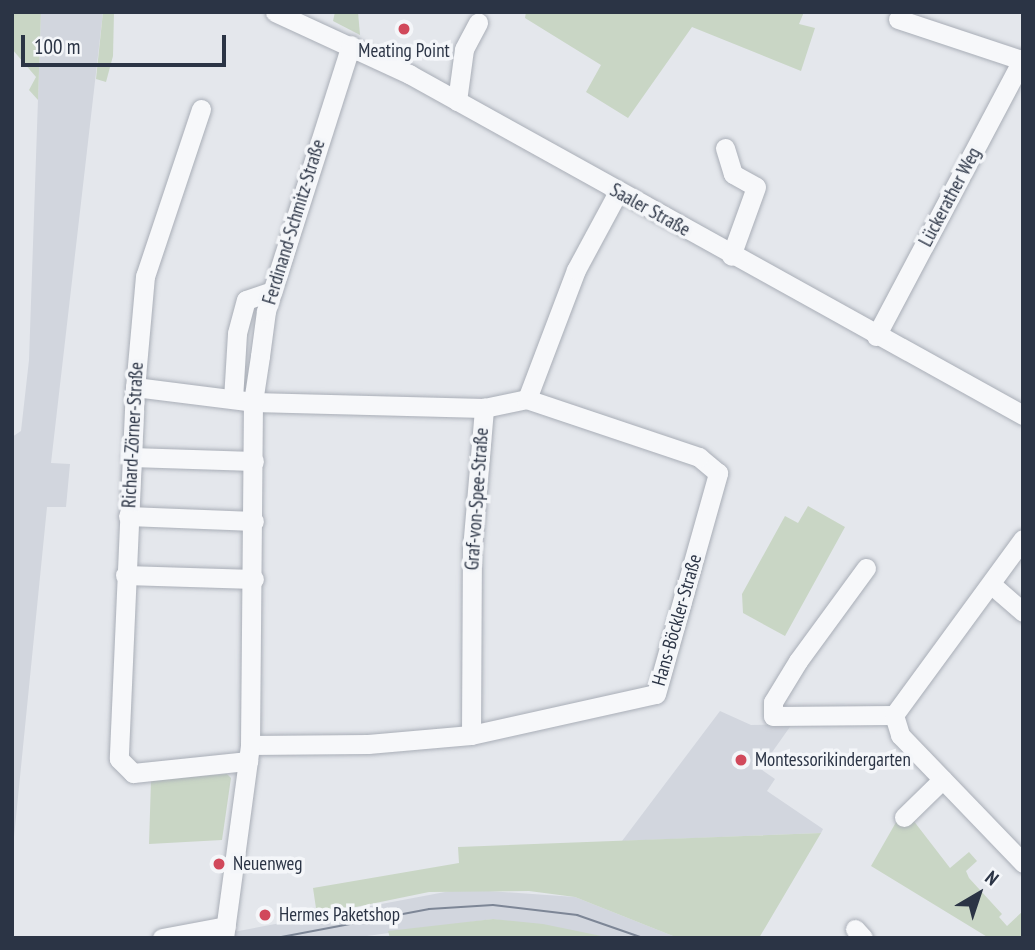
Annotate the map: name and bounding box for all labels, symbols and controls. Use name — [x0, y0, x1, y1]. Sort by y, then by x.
scale bar — [24, 21, 229, 65]
marker: Meating Point — [396, 21, 412, 37]
text: 100 m — [34, 33, 80, 60]
place label: Meating Point — [358, 40, 450, 62]
street label: Ferdinand-Schmitz-Straße — [258, 137, 330, 307]
street label: Lückerather Weg — [914, 143, 986, 251]
street label: Saaler Straße — [606, 179, 694, 241]
street label: Richard-Zörner-Straße — [118, 361, 148, 509]
street label: Graf-von-Spee-Straße — [461, 427, 493, 571]
street label: Hans-Böckler-Straße — [647, 552, 707, 688]
place label: Montessorikindergarten — [755, 749, 911, 771]
marker: Montessorikindergarten — [733, 752, 749, 768]
place label: Neuenweg — [233, 853, 302, 875]
marker: Neuenweg — [211, 856, 227, 872]
north arrow — [944, 859, 1014, 929]
text: N — [981, 865, 1004, 890]
place label: Hermes Paketshop — [279, 904, 400, 926]
marker: Hermes Paketshop — [257, 907, 273, 923]

